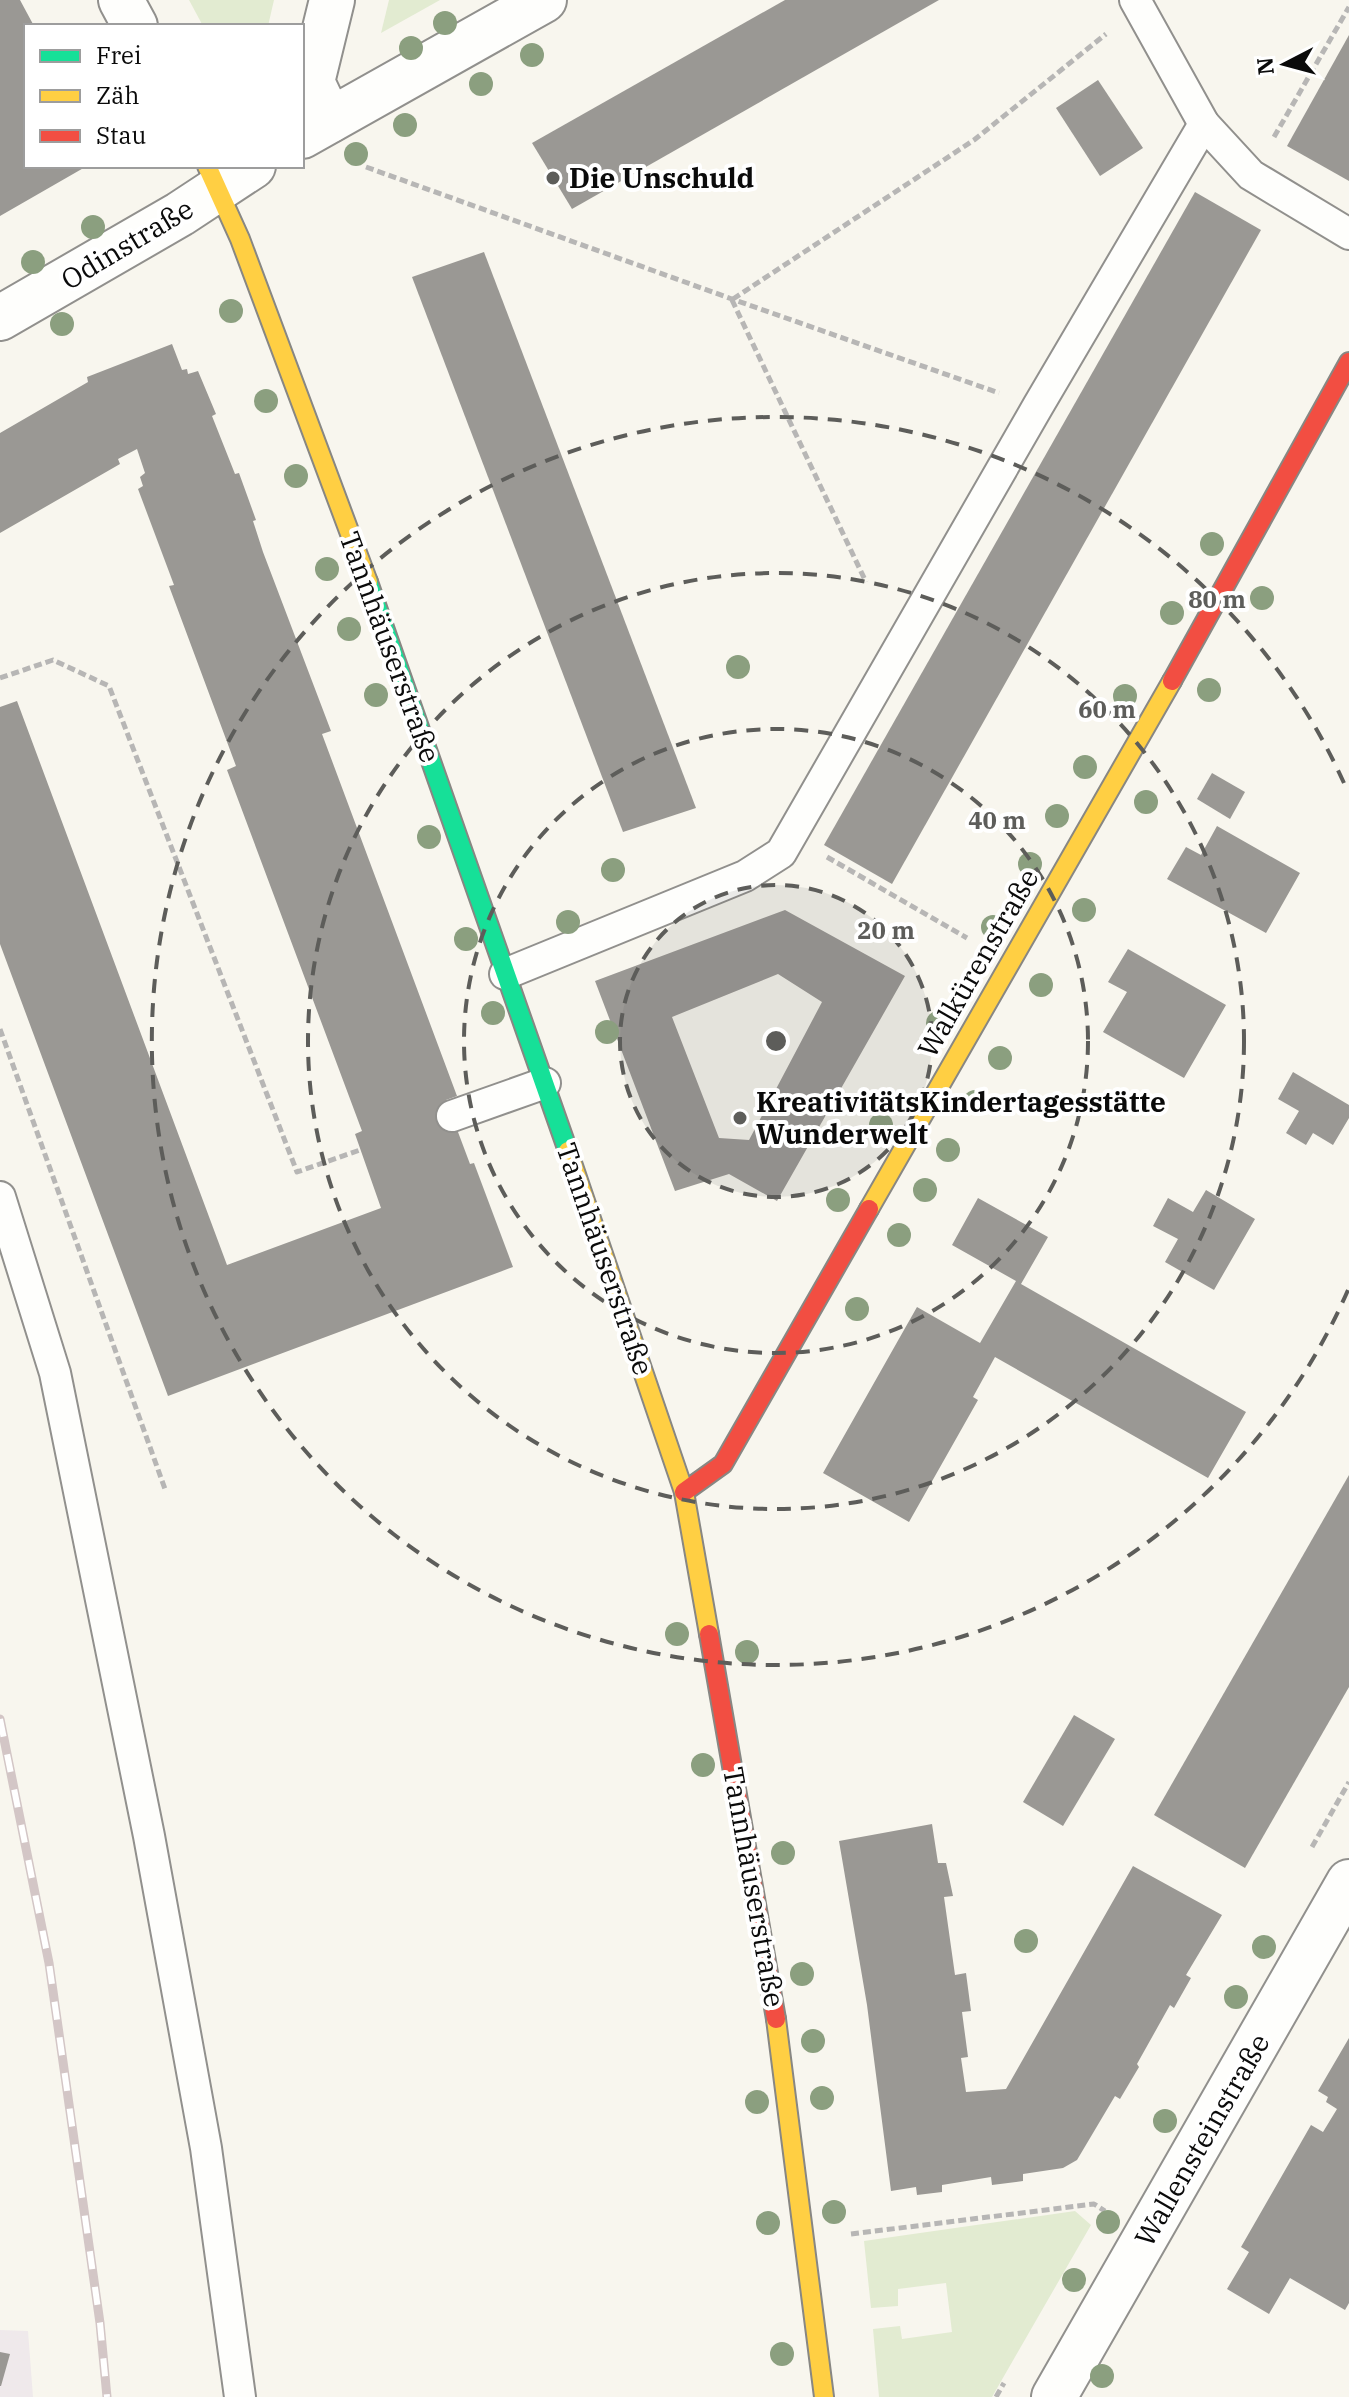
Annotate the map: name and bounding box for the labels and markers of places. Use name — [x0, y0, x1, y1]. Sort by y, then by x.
place label: Die Unschuld — [569, 159, 754, 196]
marker: Die Unschuld — [544, 169, 562, 187]
centre of rings — [762, 1027, 790, 1055]
place label: KreativitätsKindertagesstätte Wunderwelt — [756, 1083, 1166, 1152]
marker: KreativitätsKindertagesstätte Wunderwelt — [731, 1109, 749, 1127]

